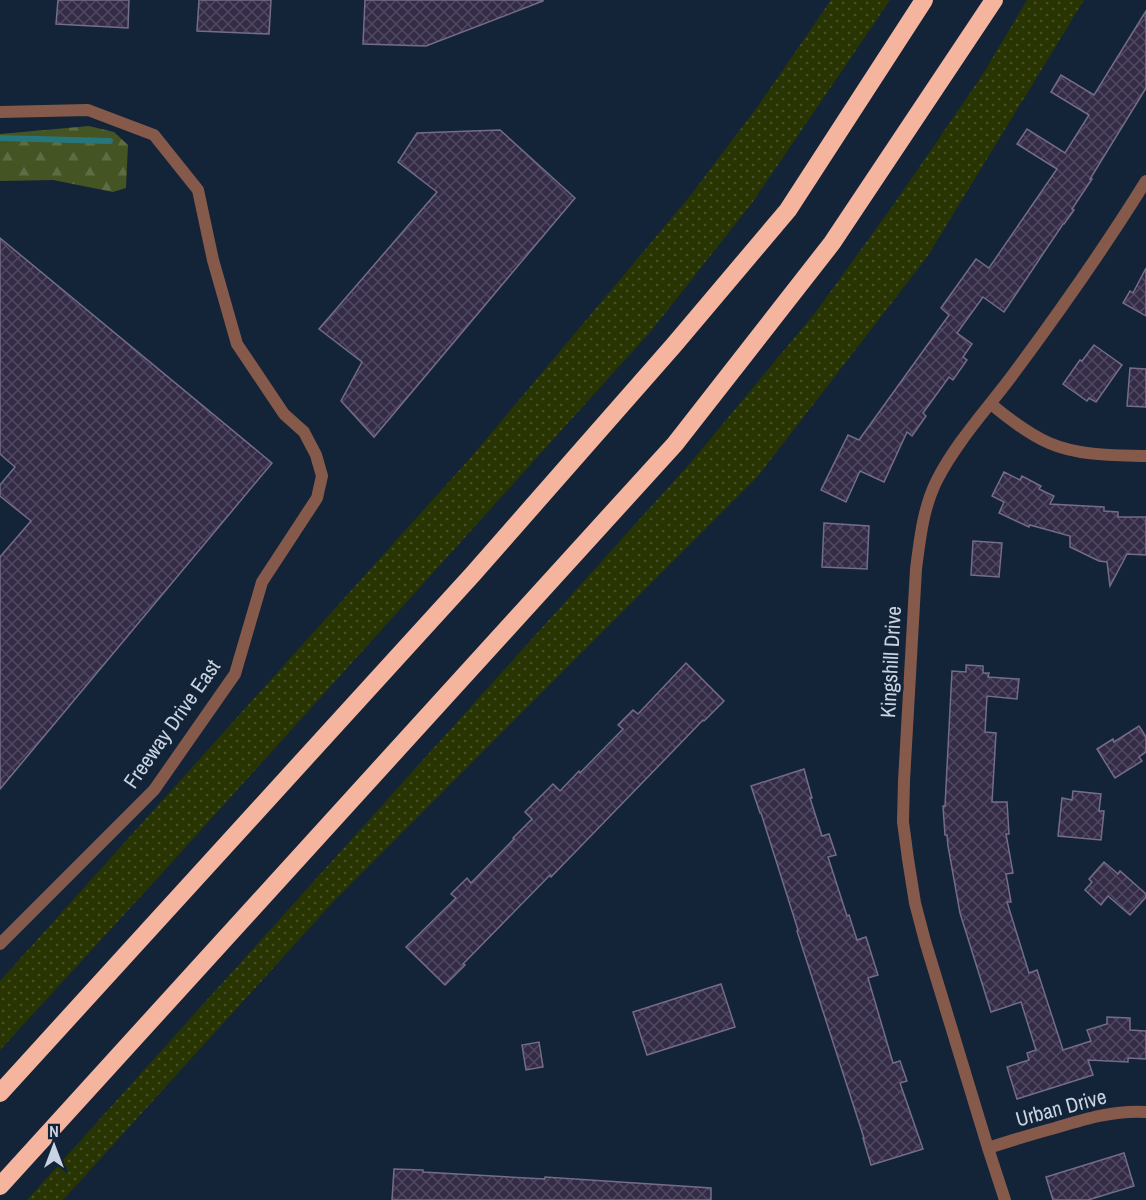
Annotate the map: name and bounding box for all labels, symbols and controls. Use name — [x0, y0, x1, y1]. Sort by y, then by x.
street label: Kingshill Drive — [873, 605, 908, 719]
street label: Freeway Drive East — [116, 653, 227, 794]
street label: Urban Drive — [1012, 1081, 1109, 1134]
north arrow — [24, 1116, 84, 1176]
text: N — [49, 1120, 59, 1142]

